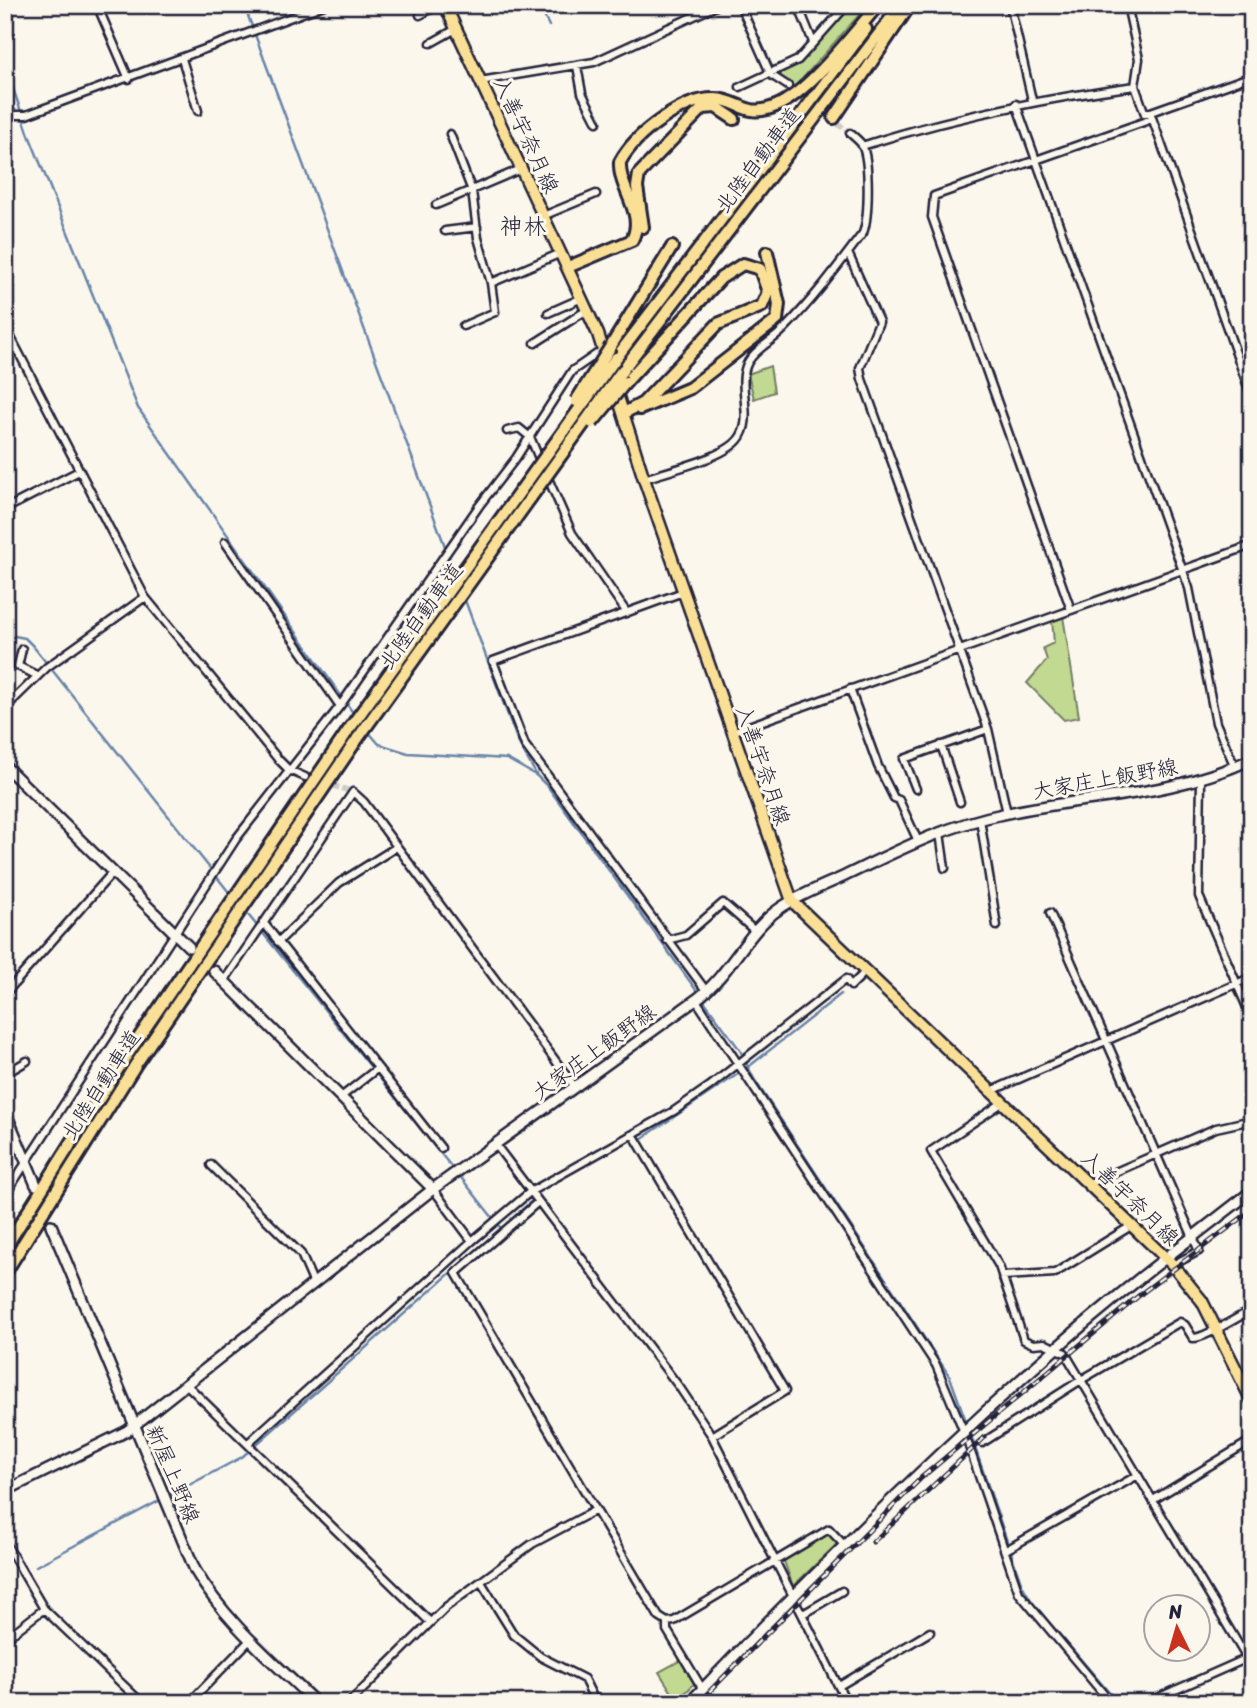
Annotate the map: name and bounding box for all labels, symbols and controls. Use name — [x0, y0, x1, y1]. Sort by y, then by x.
street label: 入善宇奈月線 — [482, 70, 570, 200]
street label: 北陸自動車道 — [705, 98, 811, 222]
district label: 神林 — [500, 206, 546, 247]
street label: 北陸自動車道 — [369, 554, 473, 678]
street label: 入善宇奈月線 — [725, 699, 801, 831]
street label: 大家庄上飯野線 — [1029, 748, 1181, 810]
street label: 大家庄上飯野線 — [523, 993, 665, 1111]
street label: 北陸自動車道 — [51, 1022, 151, 1148]
street label: 入善宇奈月線 — [1071, 1141, 1189, 1255]
street label: 新屋上野線 — [135, 1418, 211, 1530]
north arrow — [1142, 1592, 1212, 1662]
text: N — [1167, 1594, 1184, 1629]

